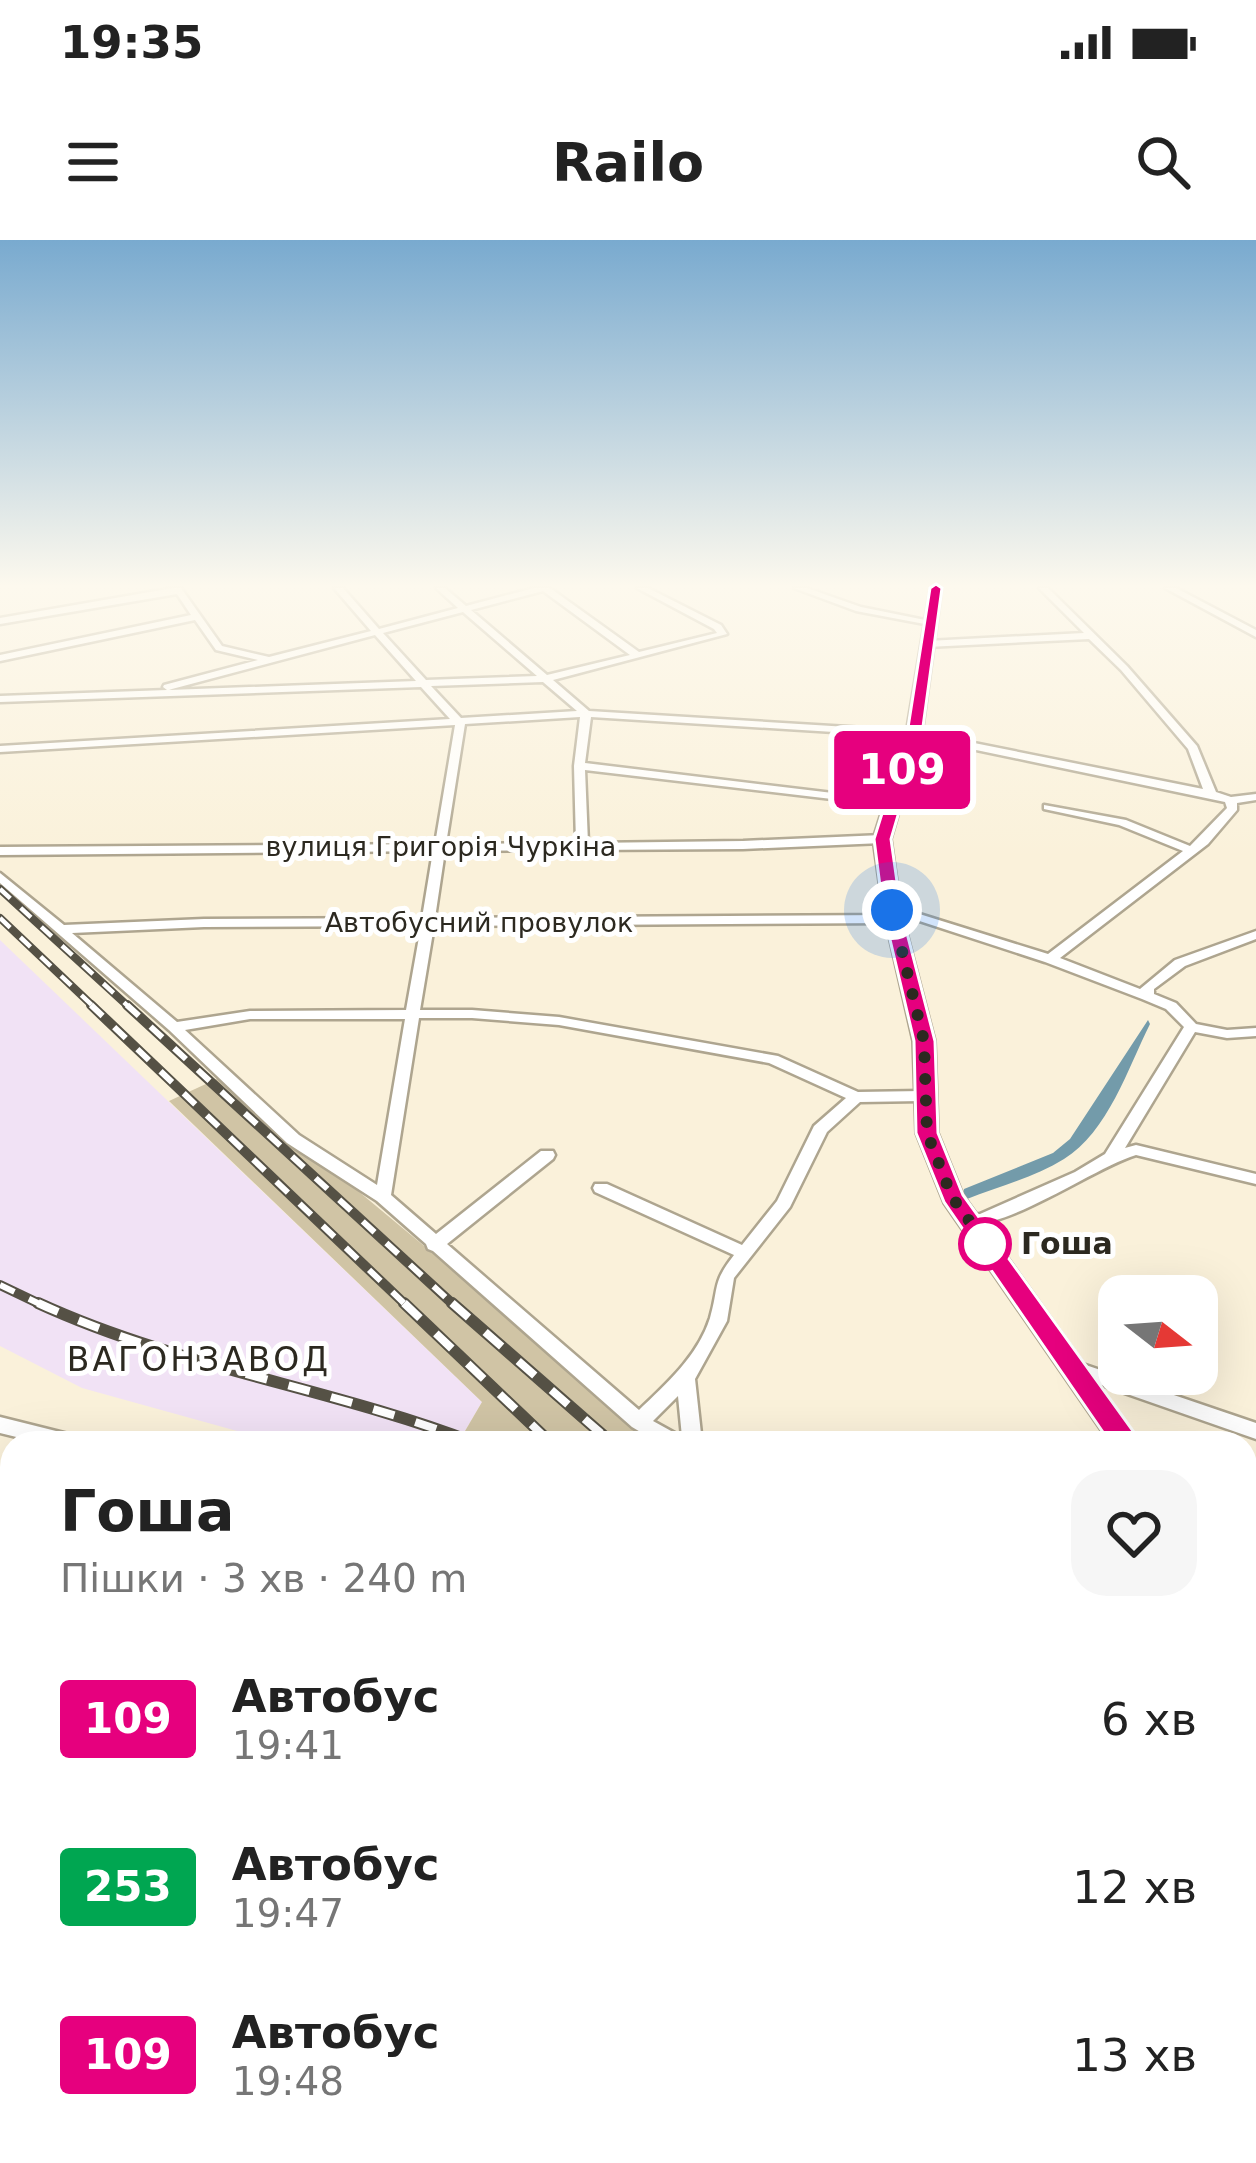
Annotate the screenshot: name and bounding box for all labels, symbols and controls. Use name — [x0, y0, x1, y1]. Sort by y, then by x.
text: 19:35 — [60, 16, 203, 69]
icon: menu — [60, 129, 126, 195]
icon: search — [1130, 129, 1196, 195]
text: Railo — [552, 131, 704, 194]
line badge: 109 — [833, 731, 971, 809]
text: 109 — [858, 745, 946, 794]
street label: вулиця Григорія Чуркіна — [266, 831, 616, 862]
your location — [862, 880, 922, 940]
street label: Автобусний провулок — [325, 907, 633, 938]
marker: Гоша — [960, 1219, 1010, 1269]
place label: Гоша — [1021, 1226, 1113, 1261]
north arrow — [1098, 1275, 1218, 1395]
map controls — [1098, 1275, 1218, 1395]
district label: ВАГОНЗАВОД — [67, 1340, 331, 1379]
button: heart — [1071, 1470, 1197, 1596]
text: Гоша — [60, 1478, 234, 1544]
text: Пішки · 3 хв · 240 m — [60, 1556, 467, 1601]
text: Автобус — [232, 1670, 439, 1723]
text: 6 хв — [1101, 1693, 1197, 1746]
text: 109 — [84, 1694, 172, 1743]
text: 19:41 — [232, 1723, 344, 1768]
text: Автобус — [232, 1838, 439, 1891]
text: 12 хв — [1072, 1861, 1197, 1914]
text: 253 — [84, 1862, 172, 1911]
text: 19:47 — [232, 1891, 344, 1936]
text: Автобус — [232, 2006, 439, 2059]
text: 13 хв — [1072, 2029, 1197, 2082]
text: 109 — [84, 2030, 172, 2079]
text: 19:48 — [232, 2059, 344, 2104]

